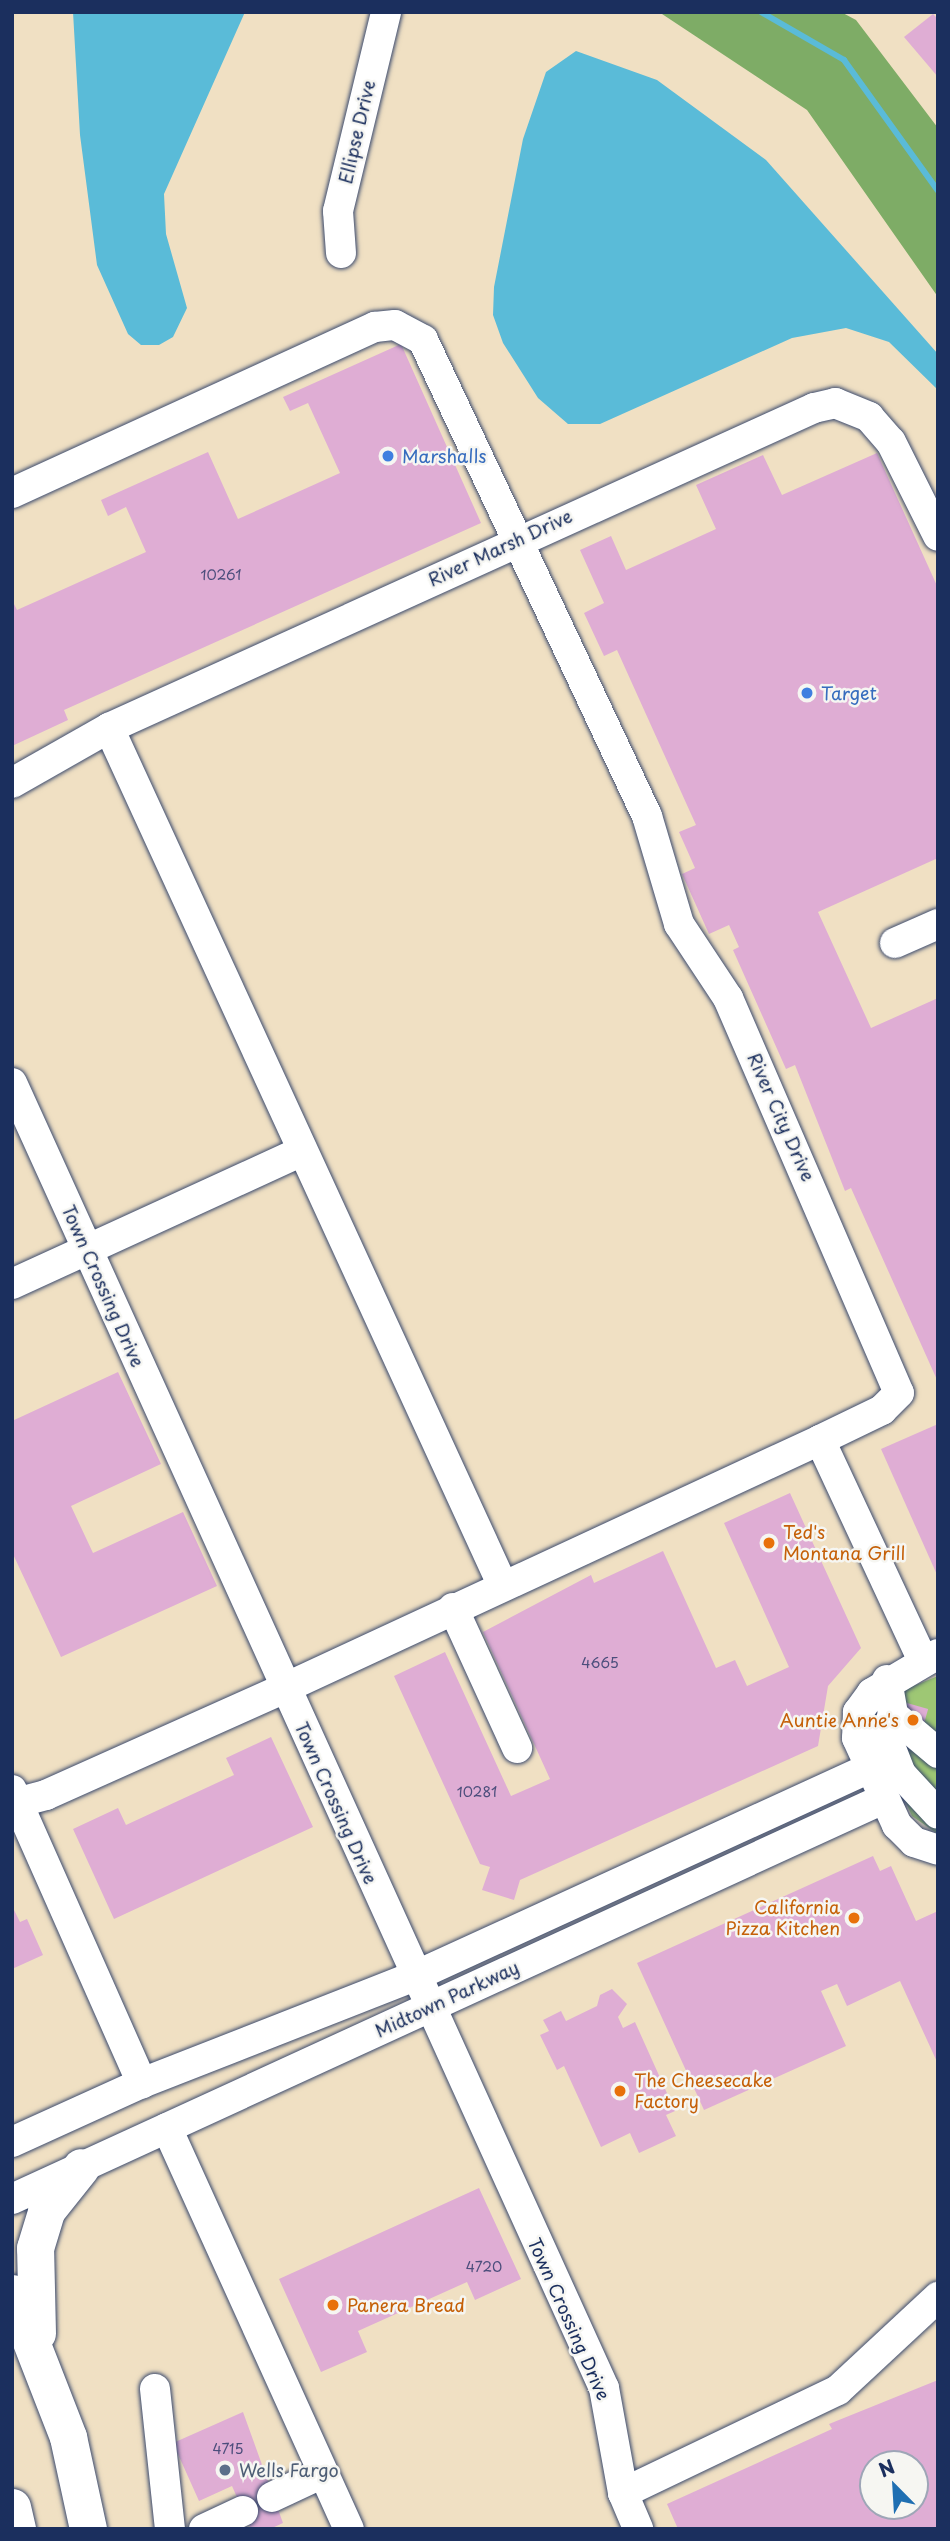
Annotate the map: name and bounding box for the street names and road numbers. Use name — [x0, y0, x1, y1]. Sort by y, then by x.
street label: Ellipse Drive — [334, 78, 380, 186]
street label: River Marsh Drive — [424, 505, 576, 591]
street label: River City Drive — [743, 1049, 819, 1185]
street label: Town Crossing Drive — [58, 1202, 148, 1370]
street label: Town Crossing Drive — [291, 1719, 381, 1887]
street label: Midtown Parkway — [372, 1956, 522, 2042]
street label: Town Crossing Drive — [524, 2235, 614, 2403]

